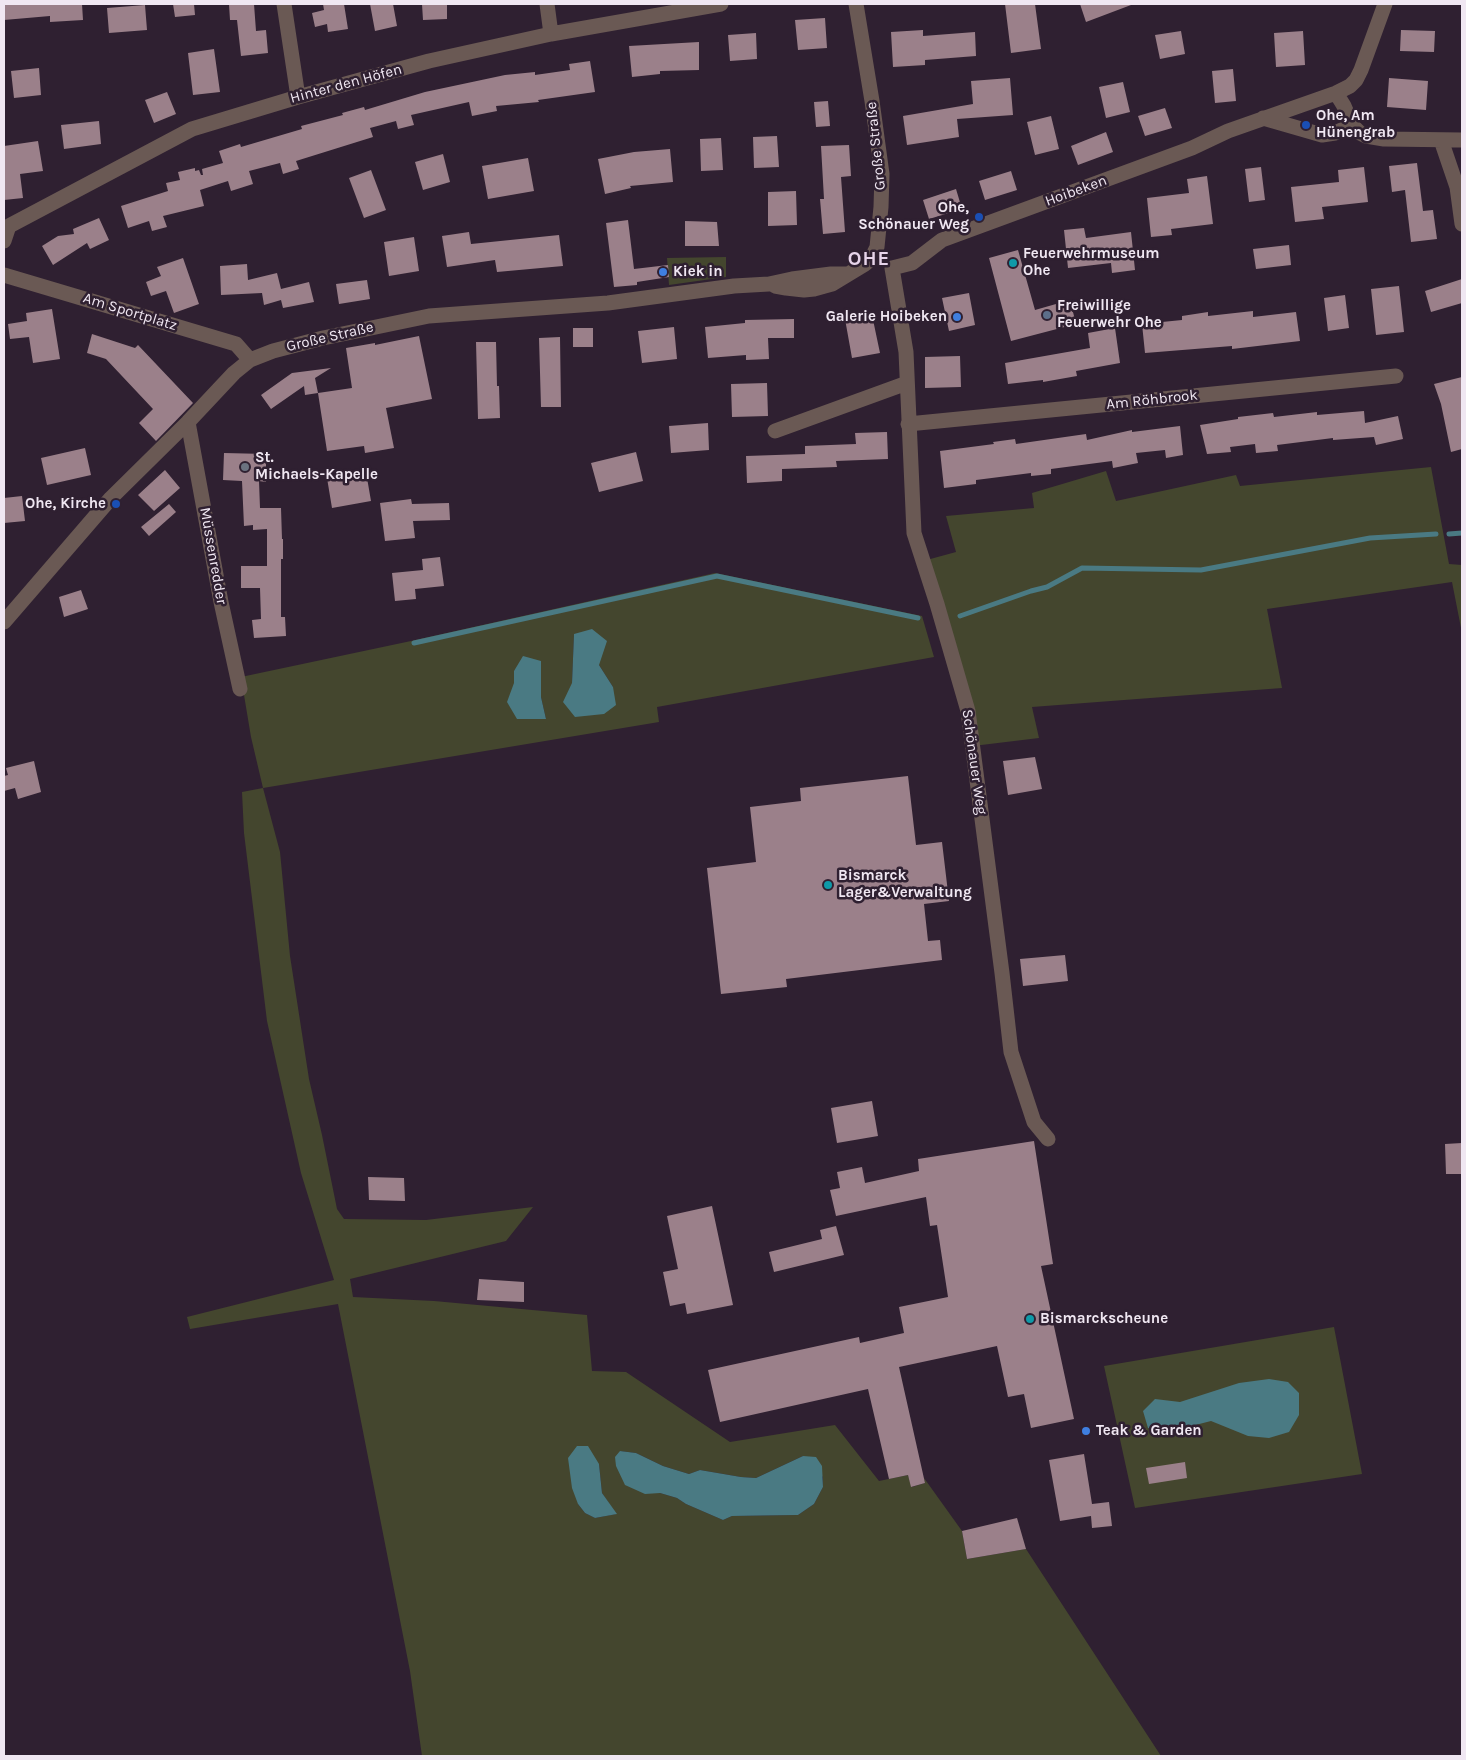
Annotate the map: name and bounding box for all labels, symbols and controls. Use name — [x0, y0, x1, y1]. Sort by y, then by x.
street label: Hinter den Höfen — [288, 60, 404, 108]
street label: Große Straße — [862, 101, 890, 191]
place label: Ohe, Am Hünengrab — [1316, 107, 1395, 142]
marker: Ohe, Am Hünengrab — [1300, 119, 1312, 131]
street label: Hoibeken — [1043, 172, 1109, 210]
place label: Ohe, Schönauer Weg — [858, 199, 969, 234]
marker: Ohe, Schönauer Weg — [973, 211, 985, 223]
place label: Feuerwehrmuseum Ohe — [1023, 245, 1160, 280]
district label: OHE — [847, 247, 891, 271]
marker: Feuerwehrmuseum Ohe — [1007, 257, 1019, 269]
place label: Kiek in — [673, 263, 723, 281]
marker: Kiek in — [657, 266, 669, 278]
street label: Am Sportplatz — [81, 289, 179, 335]
place label: Freiwillige Feuerwehr Ohe — [1057, 297, 1162, 332]
place label: Galerie Hoibeken — [826, 308, 947, 326]
marker: Freiwillige Feuerwehr Ohe — [1041, 309, 1053, 321]
marker: Galerie Hoibeken — [951, 311, 963, 323]
street label: Große Straße — [285, 318, 375, 356]
street label: Am Röhbrook — [1105, 386, 1199, 414]
place label: St. Michaels-Kapelle — [255, 449, 378, 484]
marker: St. Michaels-Kapelle — [239, 461, 251, 473]
place label: Ohe, Kirche — [25, 495, 106, 513]
marker: Ohe, Kirche — [110, 498, 122, 510]
street label: Müssenredder — [196, 506, 230, 606]
street label: Schönauer Weg — [958, 708, 990, 816]
place label: Bismarck Lager&Verwaltung — [838, 867, 972, 902]
marker: Bismarck Lager&Verwaltung — [822, 879, 834, 891]
place label: Bismarckscheune — [1040, 1310, 1168, 1328]
marker: Bismarckscheune — [1024, 1313, 1036, 1325]
place label: Teak & Garden — [1096, 1422, 1202, 1440]
marker: Teak & Garden — [1080, 1425, 1092, 1437]

